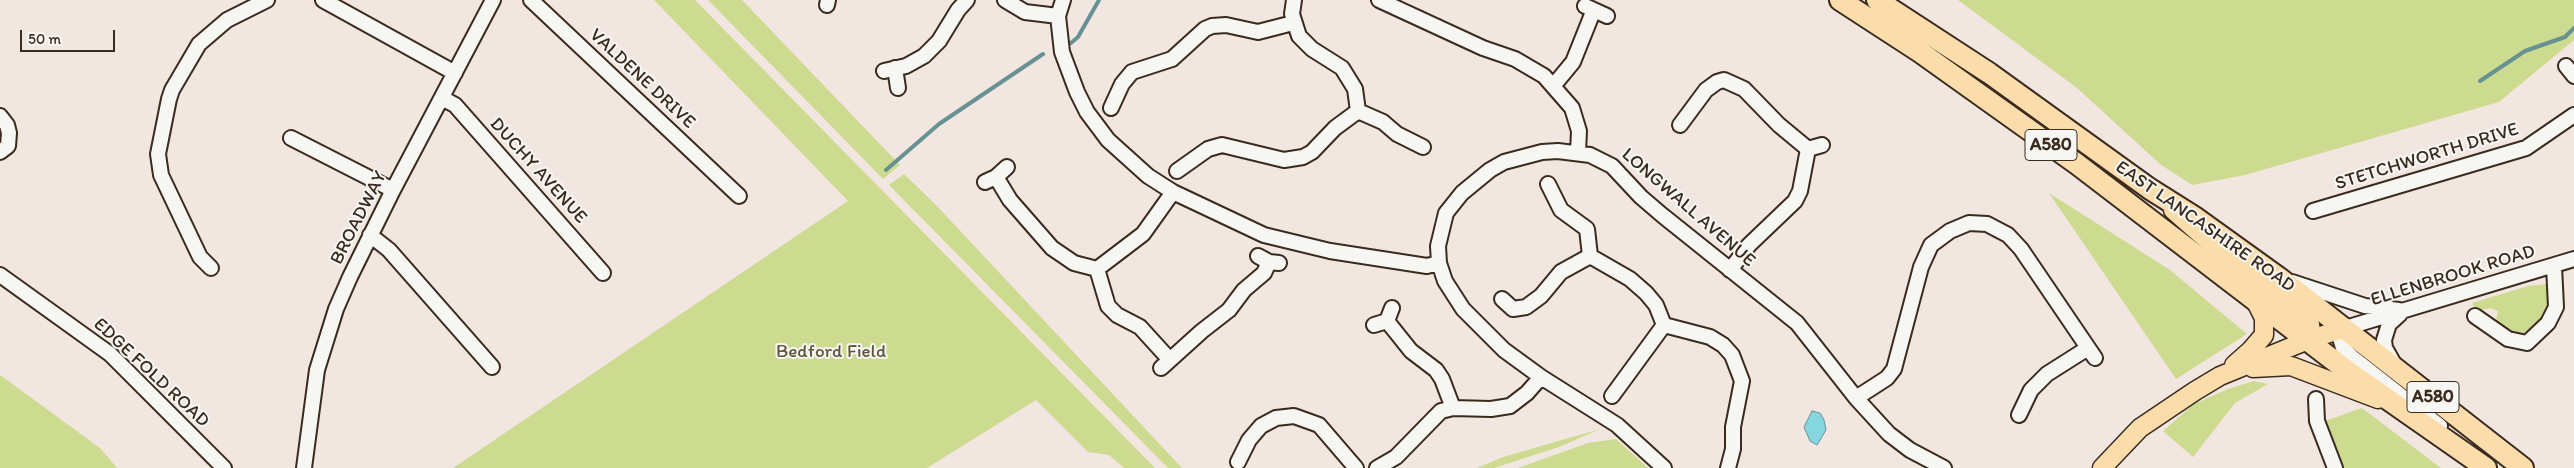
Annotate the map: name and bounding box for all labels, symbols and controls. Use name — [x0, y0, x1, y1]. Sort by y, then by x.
scale bar — [22, 20, 118, 52]
street label: VALDENE DRIVE — [584, 24, 700, 134]
text: 50 m — [28, 30, 61, 48]
street label: DUCHY AVENUE — [484, 113, 592, 229]
street label: STETCHWORTH DRIVE — [2333, 118, 2521, 196]
road number: A580 — [2025, 130, 2077, 160]
street label: LONGWALL AVENUE — [1616, 144, 1760, 272]
street label: EAST LANCASHIRE ROAD — [2111, 156, 2299, 298]
street label: BROADWAY — [326, 167, 392, 269]
street label: ELLENBROOK ROAD — [2368, 240, 2538, 312]
street label: EDGE FOLD ROAD — [88, 313, 214, 433]
park label: Bedford Field — [776, 341, 886, 363]
road number: A580 — [2407, 382, 2459, 412]

